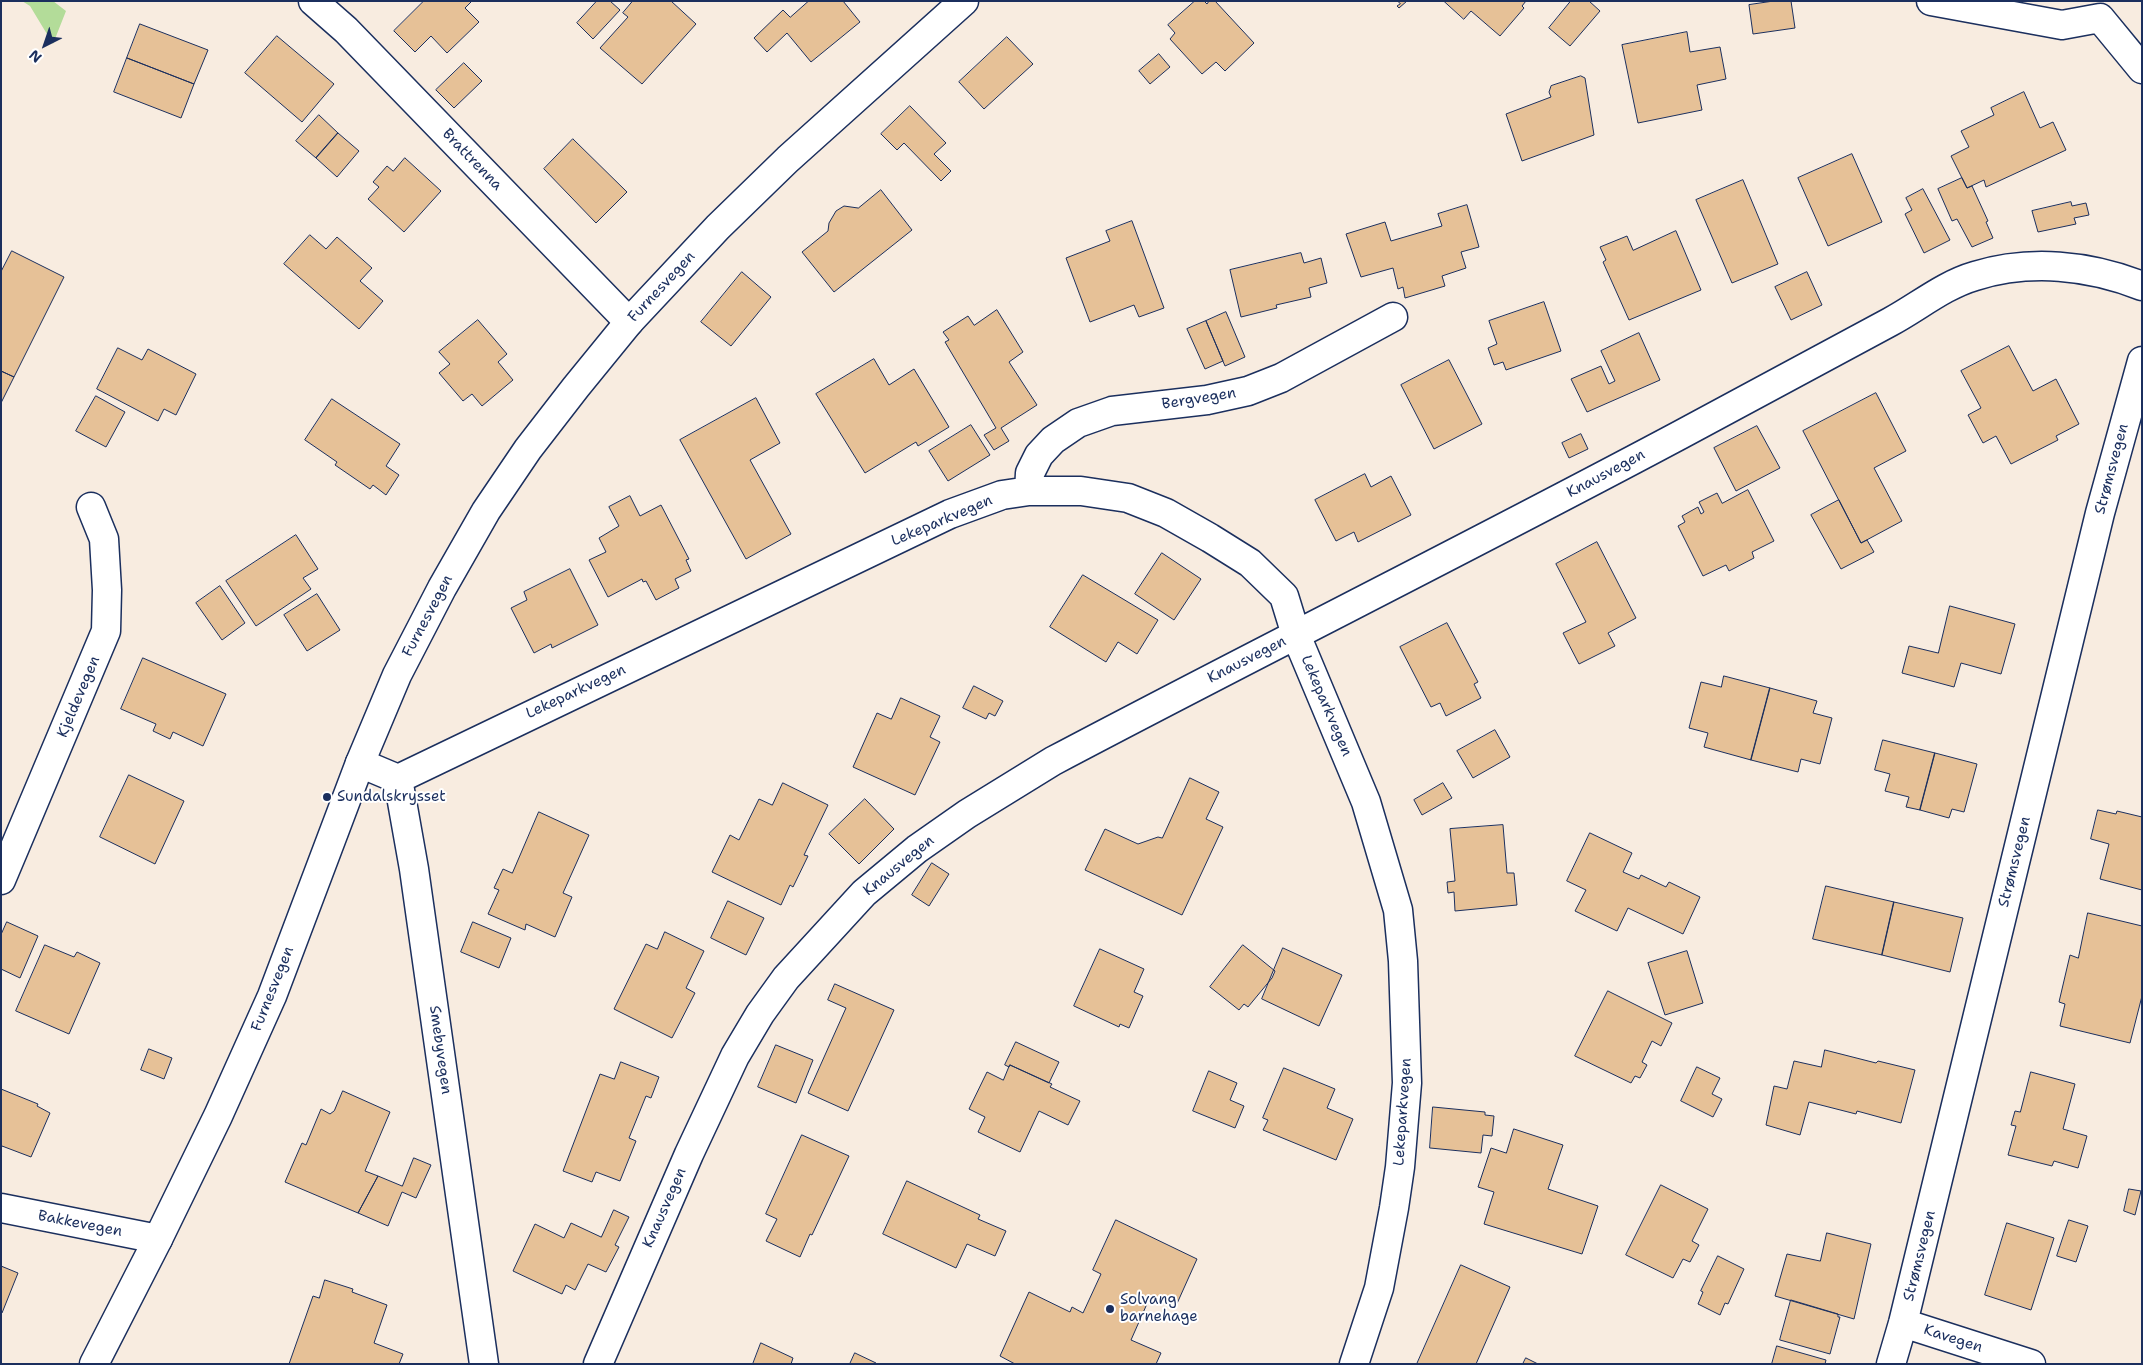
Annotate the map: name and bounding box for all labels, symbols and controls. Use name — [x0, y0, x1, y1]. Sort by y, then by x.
north arrow — [20, 20, 70, 70]
text: N — [25, 46, 45, 67]
street label: Brattrenna — [438, 125, 506, 195]
street label: Furnesvegen — [625, 248, 699, 326]
street label: Bergvegen — [1161, 384, 1237, 414]
street label: Strømsvegen — [2091, 422, 2133, 516]
street label: Knausvegen — [1564, 446, 1648, 502]
street label: Lekeparkvegen — [889, 492, 995, 550]
street label: Furnesvegen — [399, 572, 457, 660]
street label: Knausvegen — [1205, 632, 1289, 688]
street label: Lekeparkvegen — [1297, 653, 1355, 759]
street label: Kjeldevegen — [54, 654, 104, 740]
street label: Lekeparkvegen — [523, 661, 629, 723]
place label: Sundalskrysset — [337, 788, 446, 806]
marker: Sundalskrysset — [321, 791, 333, 803]
street label: Strømsvegen — [1995, 815, 2035, 909]
street label: Knausvegen — [860, 832, 938, 900]
street label: Furnesvegen — [248, 944, 298, 1034]
street label: Smebyvegen — [425, 1005, 455, 1095]
street label: Lekeparkvegen — [1390, 1057, 1416, 1167]
street label: Knausvegen — [639, 1165, 691, 1251]
street label: Bakkevegen — [36, 1207, 124, 1241]
street label: Strømsvegen — [1900, 1209, 1940, 1303]
place label: Solvang barnehage — [1120, 1291, 1198, 1326]
marker: Solvang barnehage — [1104, 1303, 1116, 1315]
street label: Kavegen — [1921, 1321, 1985, 1357]

